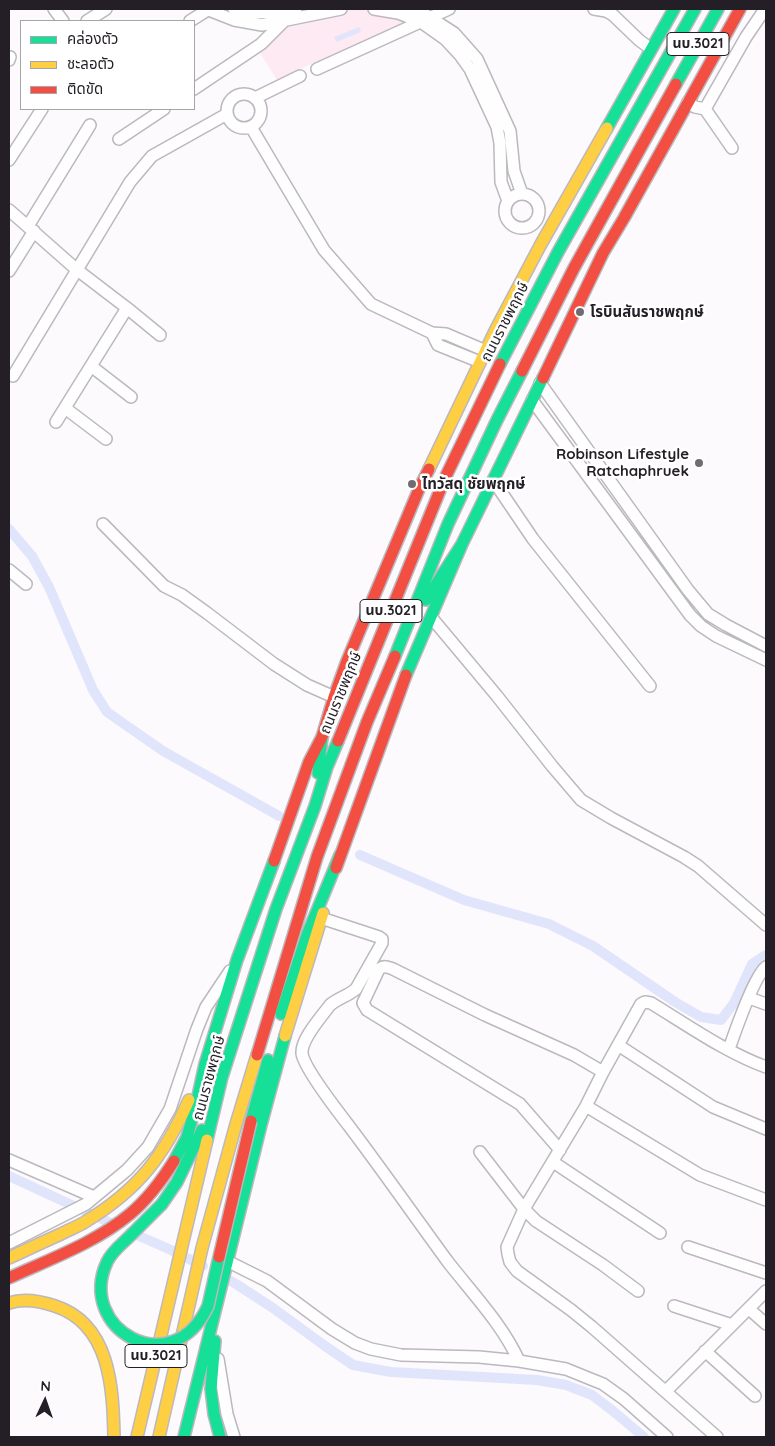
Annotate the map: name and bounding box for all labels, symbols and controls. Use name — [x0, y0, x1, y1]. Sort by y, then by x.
legend — [20, 20, 195, 110]
text: คล่องตัว — [67, 29, 118, 48]
road number: นบ.3021 — [667, 33, 729, 56]
text: ชะลอตัว — [67, 54, 114, 73]
text: ติดขัด — [67, 79, 103, 98]
street label: ถนนราชพฤกษ์ — [477, 279, 533, 365]
place label: โรบินสันราชพฤกษ์ — [590, 303, 704, 321]
marker: โรบินสันราชพฤกษ์ — [574, 306, 586, 318]
place label: Robinson Lifestyle Ratchaphruek — [556, 445, 689, 480]
marker: Robinson Lifestyle Ratchaphruek — [693, 457, 705, 469]
place label: ไทวัสดุ ชัยพฤกษ์ — [422, 475, 525, 493]
marker: ไทวัสดุ ชัยพฤกษ์ — [406, 478, 418, 490]
road number: นบ.3021 — [360, 600, 422, 622]
street label: ถนนราชพฤกษ์ — [316, 649, 366, 737]
street label: ถนนราชพฤกษ์ — [189, 1034, 229, 1122]
road number: นบ.3021 — [125, 1344, 187, 1368]
north arrow — [20, 1376, 70, 1426]
text: N — [40, 1377, 51, 1395]

